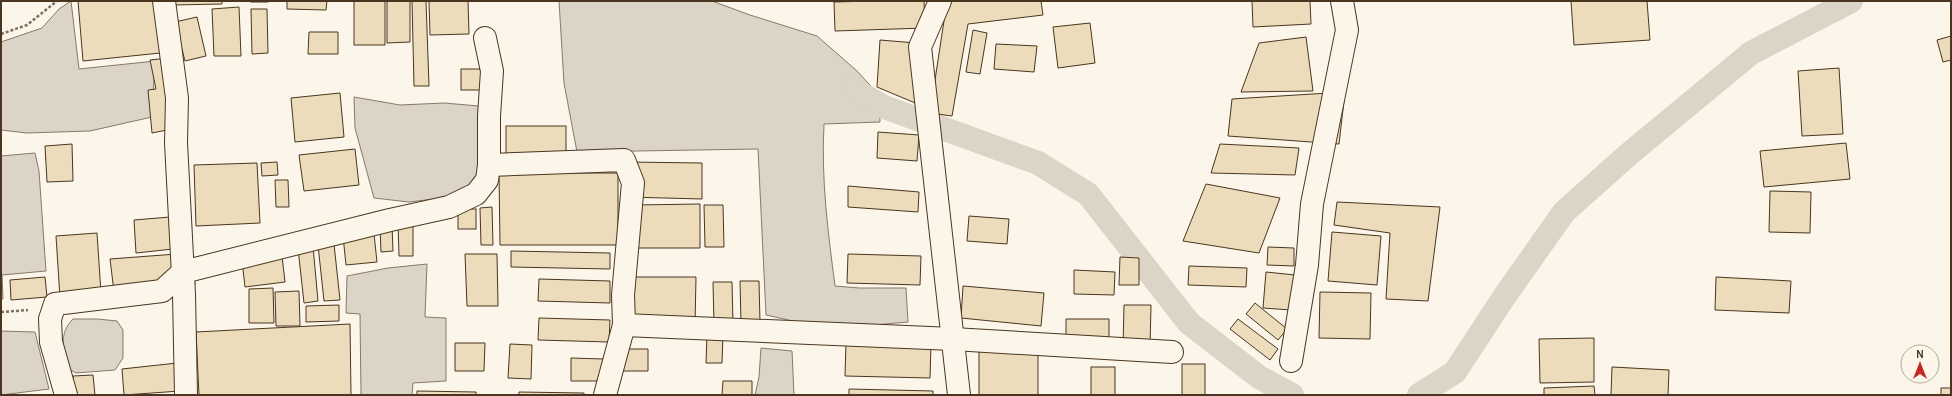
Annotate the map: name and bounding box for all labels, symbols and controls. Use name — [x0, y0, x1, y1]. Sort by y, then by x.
north arrow — [1900, 344, 1940, 384]
text: N — [1916, 348, 1924, 361]

